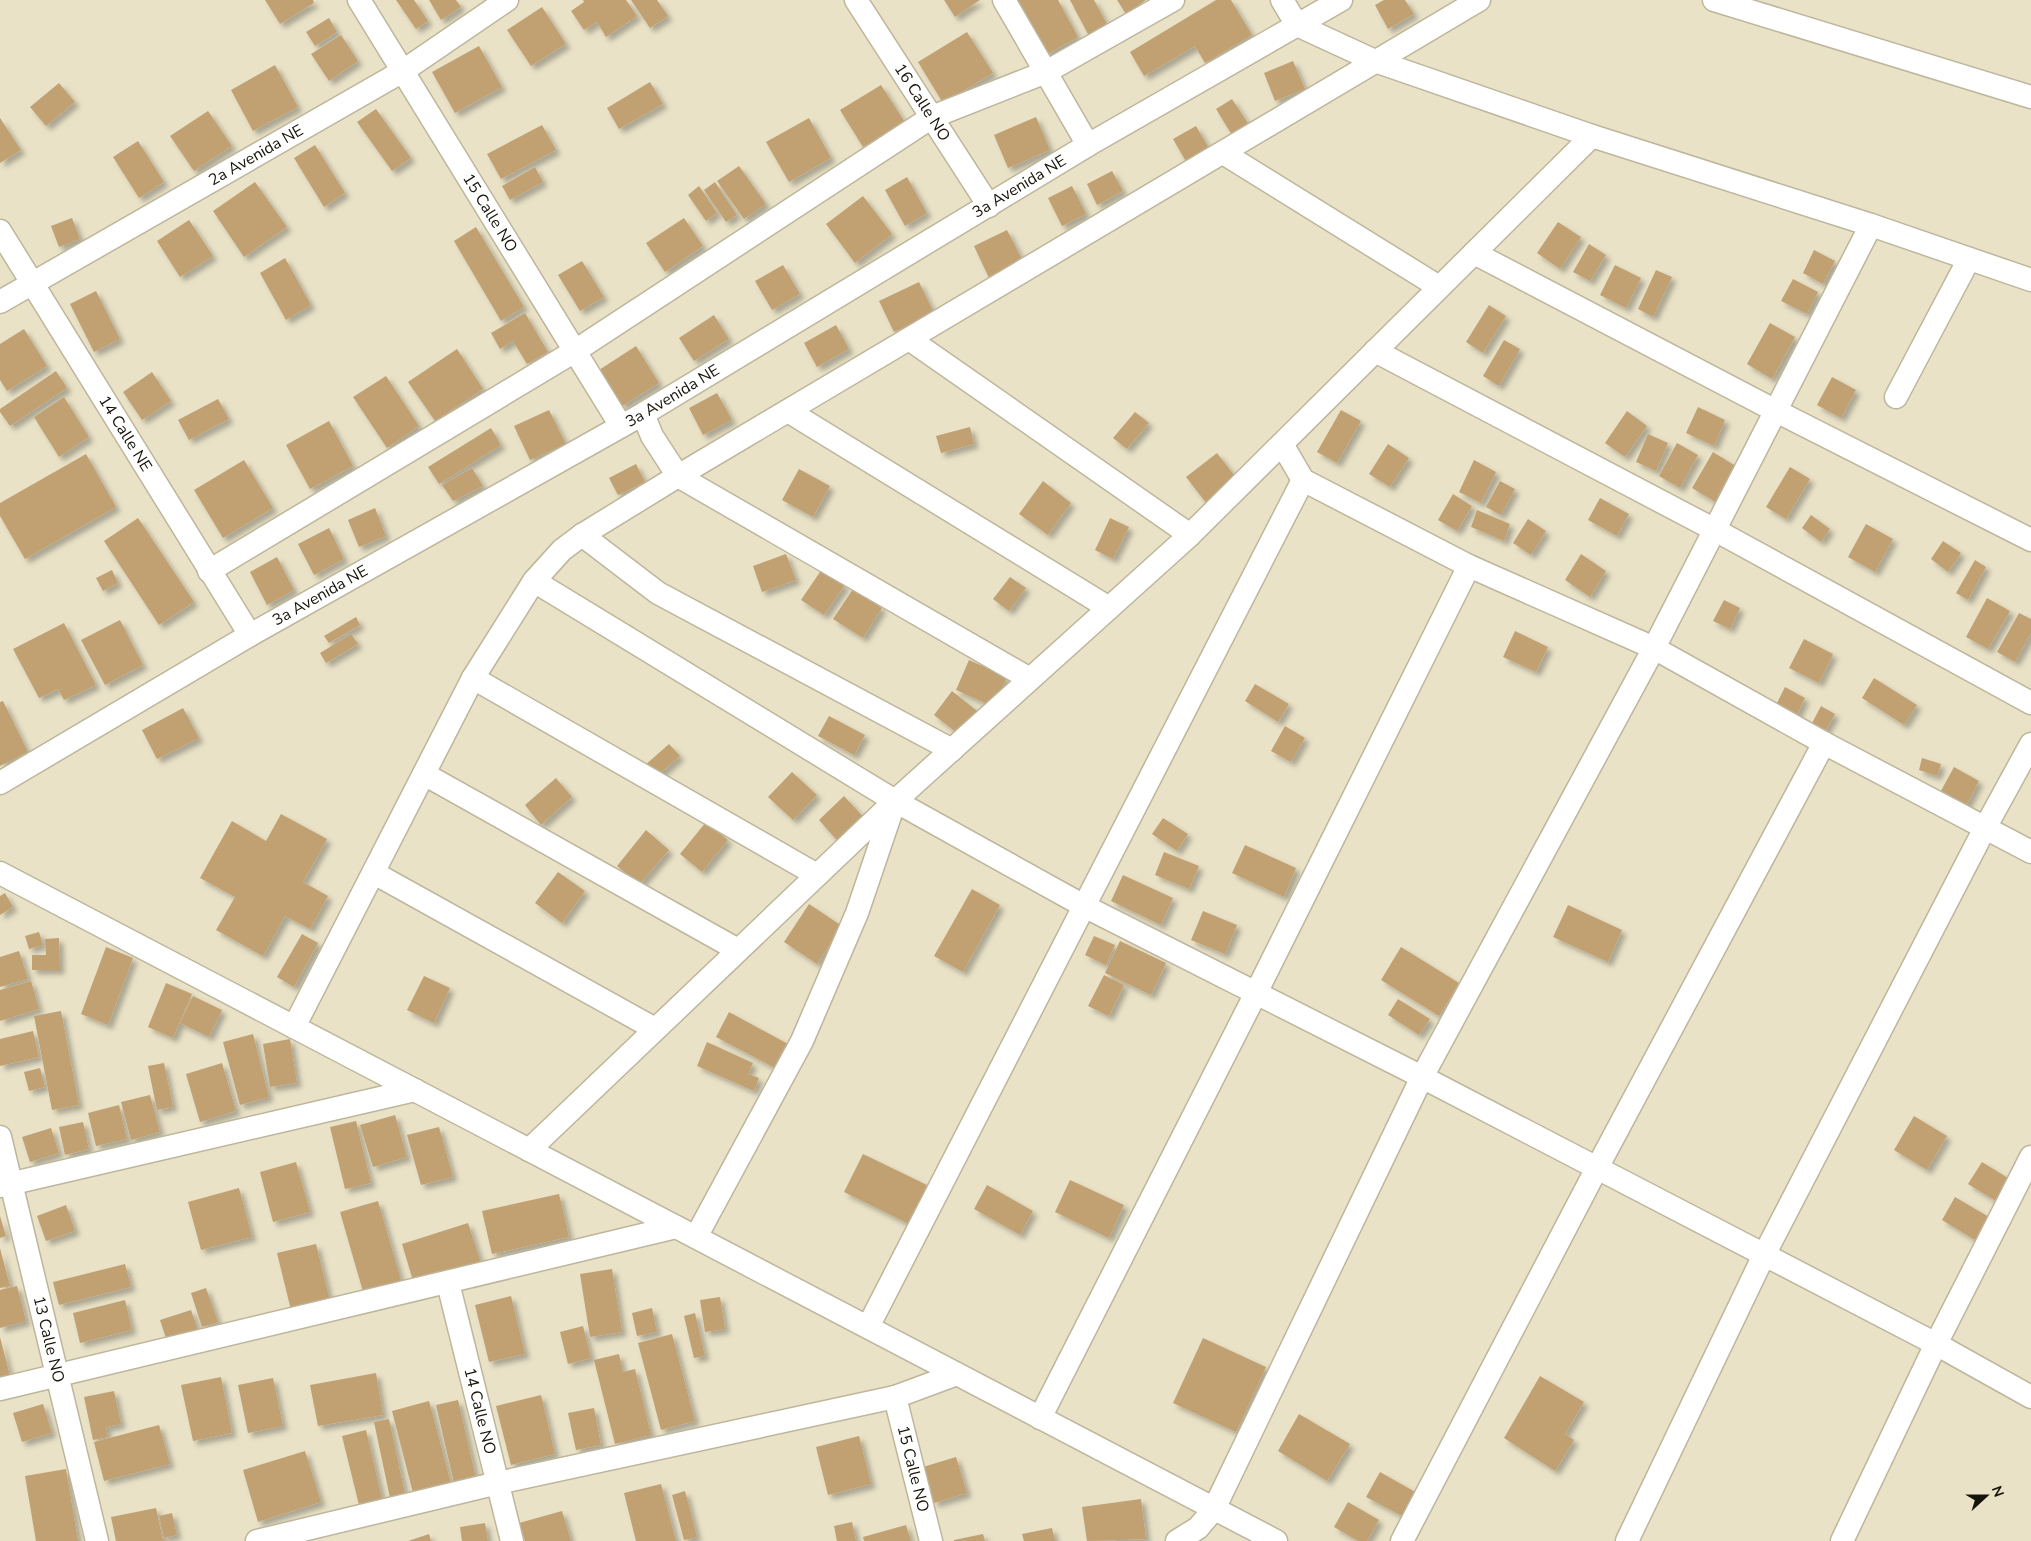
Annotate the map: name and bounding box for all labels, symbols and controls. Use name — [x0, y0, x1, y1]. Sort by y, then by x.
street label: 16 Calle NO — [889, 59, 955, 146]
street label: 2a Avenida NE — [204, 119, 307, 191]
street label: 3a Avenida NE — [968, 150, 1070, 223]
street label: 15 Calle NO — [457, 169, 523, 256]
street label: 3a Avenida NE — [622, 359, 724, 433]
street label: 14 Calle NE — [93, 391, 157, 476]
street label: 3a Avenida NE — [269, 560, 372, 631]
street label: 13 Calle NO — [28, 1294, 70, 1385]
street label: 14 Calle NO — [458, 1366, 501, 1457]
street label: 15 Calle NO — [892, 1423, 934, 1514]
north arrow — [1961, 1471, 2011, 1521]
text: N — [1987, 1483, 2008, 1500]

